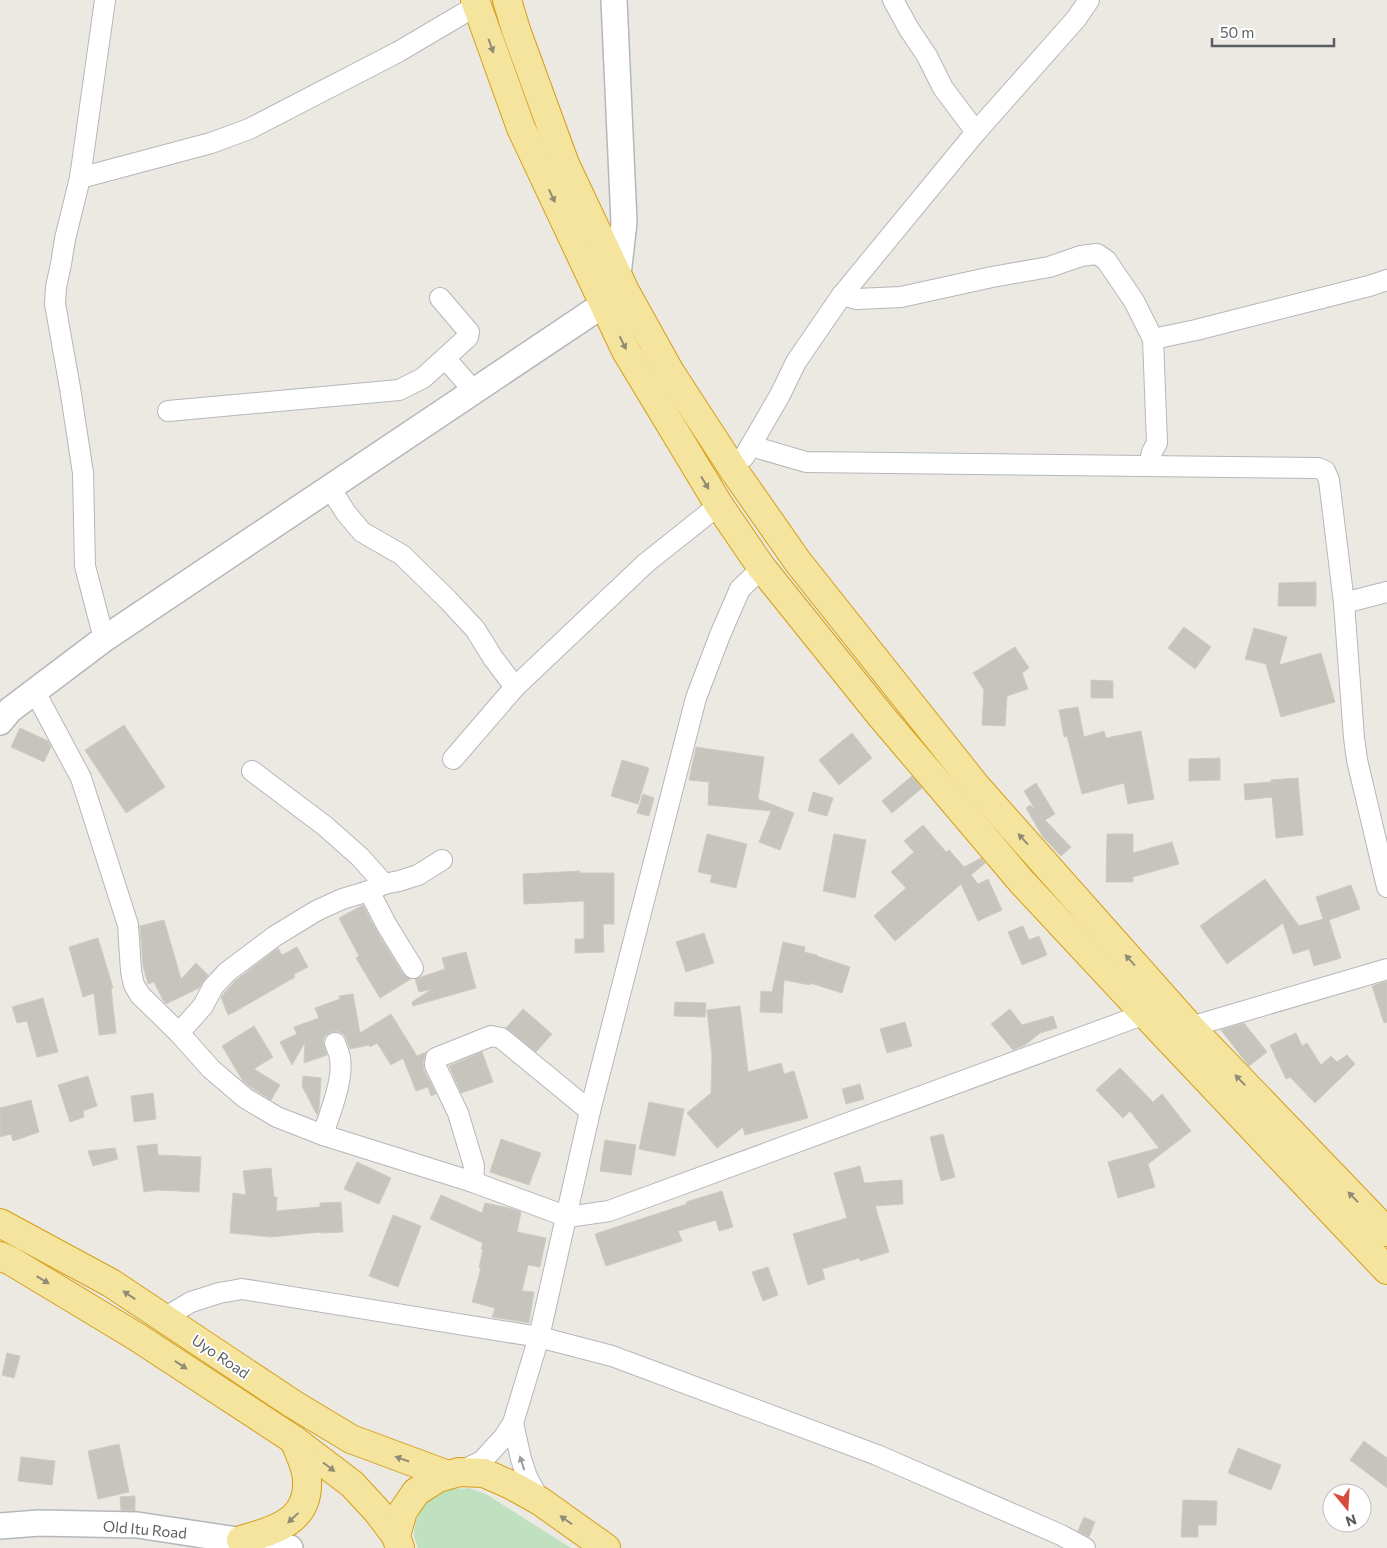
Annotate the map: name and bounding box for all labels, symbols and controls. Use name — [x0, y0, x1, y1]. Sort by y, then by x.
scale bar — [1212, 15, 1334, 47]
text: 50 m — [1220, 23, 1254, 41]
one-way arrow — [487, 39, 495, 54]
one-way arrow — [549, 189, 557, 203]
one-way arrow — [619, 336, 627, 350]
one-way arrow — [701, 476, 710, 489]
one-way arrow — [1017, 832, 1028, 845]
one-way arrow — [1125, 954, 1136, 967]
one-way arrow — [1234, 1074, 1246, 1086]
one-way arrow — [1347, 1191, 1359, 1203]
one-way arrow — [36, 1275, 49, 1284]
one-way arrow — [122, 1290, 135, 1300]
street label: Uyo Road — [189, 1330, 253, 1382]
one-way arrow — [174, 1361, 187, 1370]
one-way arrow — [394, 1455, 409, 1463]
one-way arrow — [518, 1456, 526, 1471]
one-way arrow — [322, 1462, 336, 1472]
north arrow — [1322, 1483, 1372, 1533]
text: N — [1344, 1511, 1359, 1531]
one-way arrow — [286, 1512, 299, 1523]
one-way arrow — [560, 1515, 573, 1525]
street label: Old Itu Road — [102, 1516, 188, 1542]

